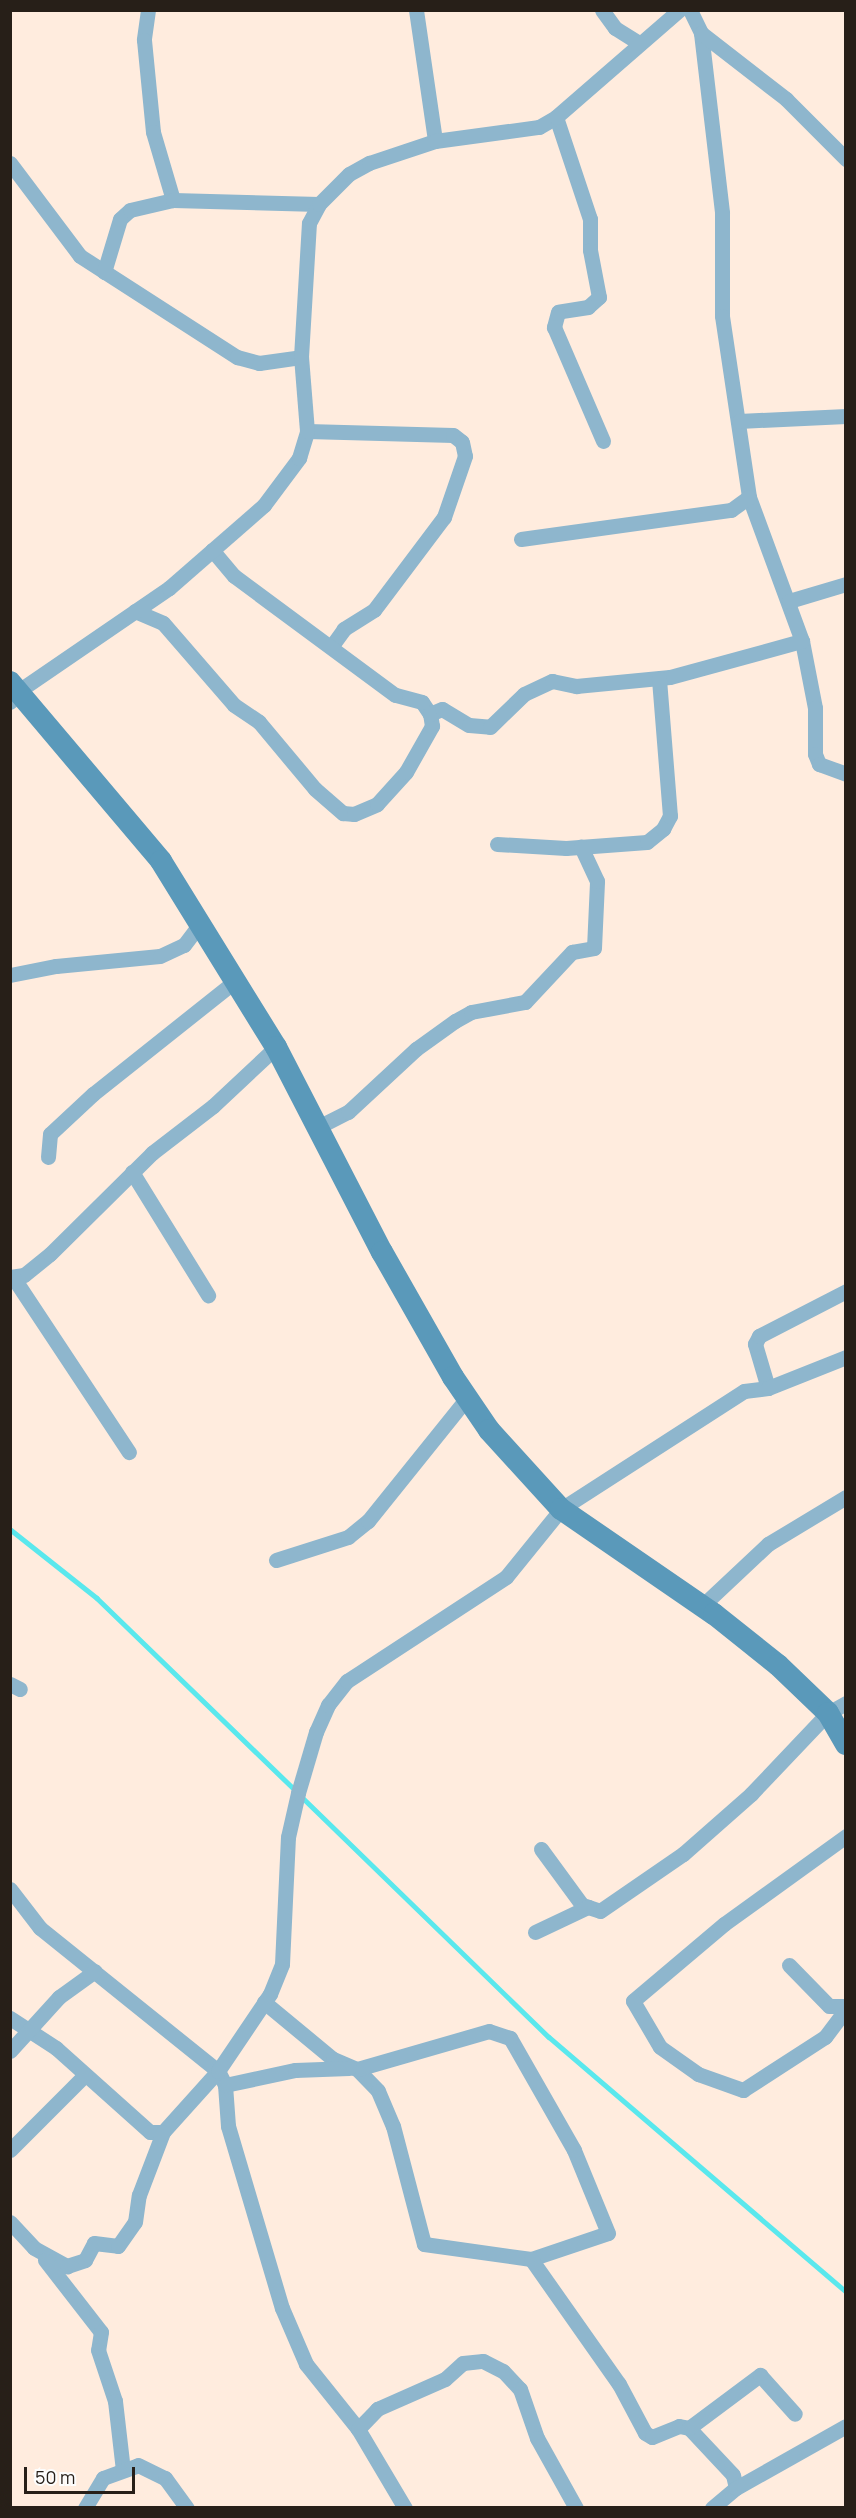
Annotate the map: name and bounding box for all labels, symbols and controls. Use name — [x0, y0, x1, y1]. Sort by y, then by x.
scale bar — [27, 2455, 138, 2493]
text: 50 m — [35, 2465, 75, 2489]

